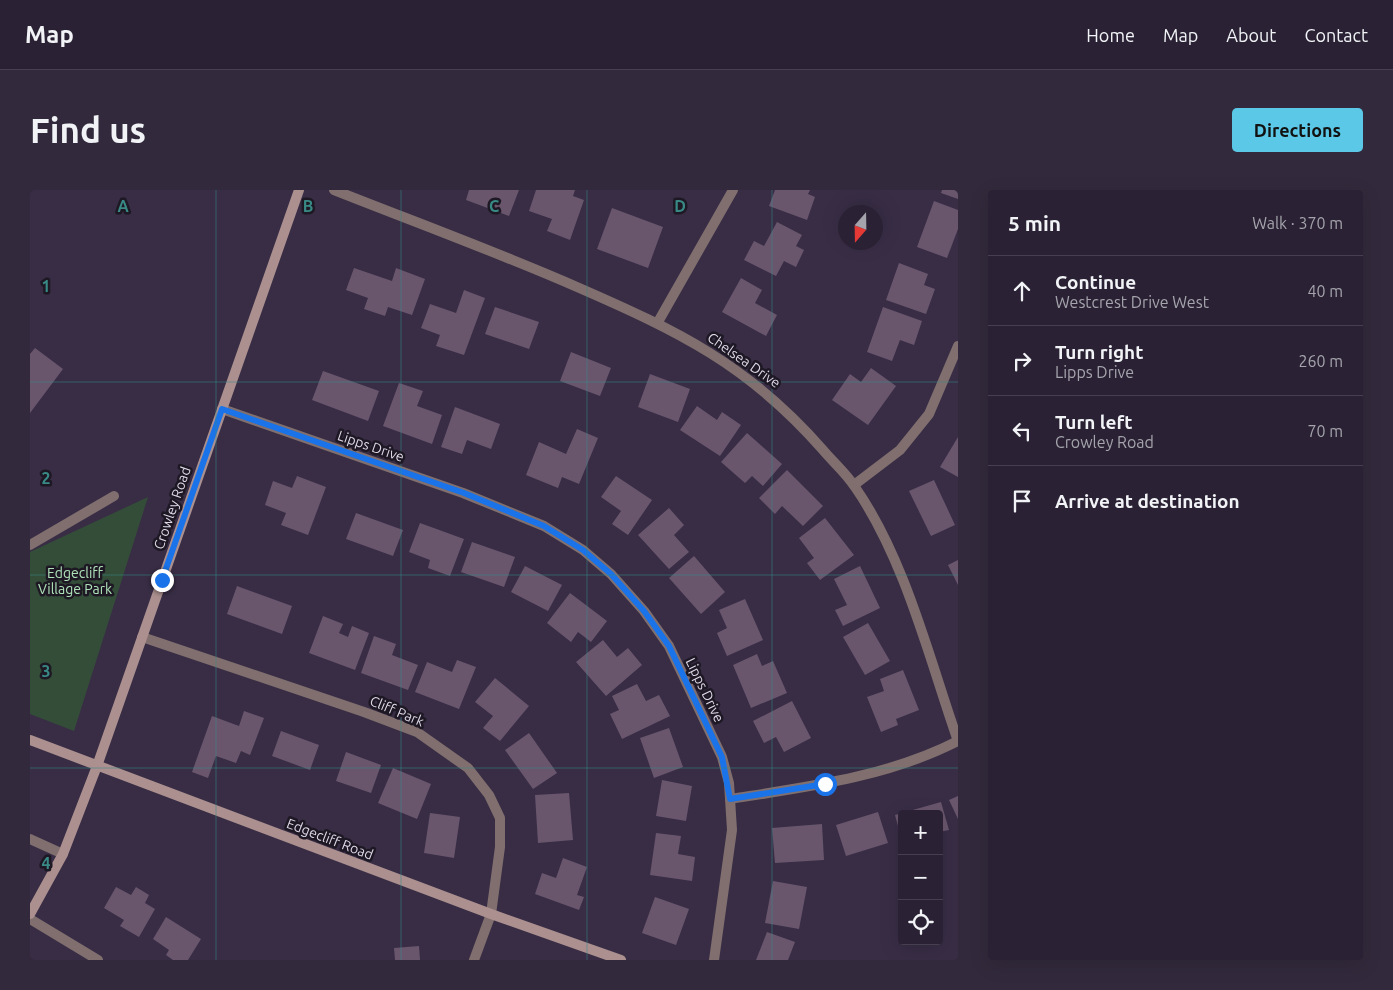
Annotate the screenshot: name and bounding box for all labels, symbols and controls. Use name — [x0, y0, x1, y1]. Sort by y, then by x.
text: Map — [25, 21, 74, 48]
text: Home — [1086, 25, 1135, 45]
text: Map — [1163, 25, 1198, 45]
text: About — [1226, 25, 1276, 45]
text: Contact — [1304, 25, 1368, 45]
button: Directions — [1232, 108, 1363, 152]
text: Find us — [30, 110, 146, 150]
text: A — [117, 197, 129, 215]
text: B — [303, 197, 313, 215]
text: C — [489, 197, 499, 215]
text: D — [674, 197, 686, 215]
north arrow — [838, 205, 883, 250]
text: 5 min — [1008, 211, 1061, 235]
text: Walk · 370 m — [1252, 214, 1343, 232]
text: Continue — [1055, 271, 1136, 293]
text: 1 — [41, 277, 51, 295]
icon: ahead — [1008, 277, 1036, 305]
text: 40 m — [1307, 282, 1343, 300]
text: Westcrest Drive West — [1055, 293, 1209, 311]
street label: Chelsea Drive — [704, 329, 784, 391]
text: Turn right — [1055, 341, 1143, 363]
icon: right — [1008, 347, 1036, 375]
text: 260 m — [1298, 352, 1343, 370]
text: Lipps Drive — [1055, 363, 1134, 381]
text: Turn left — [1055, 411, 1133, 433]
icon: left — [1008, 417, 1036, 445]
text: 70 m — [1307, 422, 1343, 440]
street label: Lipps Drive — [336, 427, 406, 465]
text: Crowley Road — [1055, 433, 1154, 451]
street label: Crowley Road — [150, 464, 194, 552]
text: 2 — [41, 469, 51, 487]
icon: arrive — [1008, 487, 1036, 515]
text: Arrive at destination — [1055, 490, 1240, 512]
park label: Edgecliff Village Park — [38, 565, 112, 597]
route end — [151, 569, 174, 592]
street label: Lipps Drive — [683, 655, 727, 725]
text: 3 — [41, 662, 51, 680]
street label: Cliff Park — [367, 692, 427, 730]
route start — [814, 773, 837, 796]
map controls — [898, 810, 943, 945]
button: + — [898, 810, 943, 855]
street label: Edgecliff Road — [284, 815, 376, 863]
text: 4 — [41, 854, 51, 872]
button: − — [898, 855, 943, 900]
button: locate — [898, 900, 943, 945]

